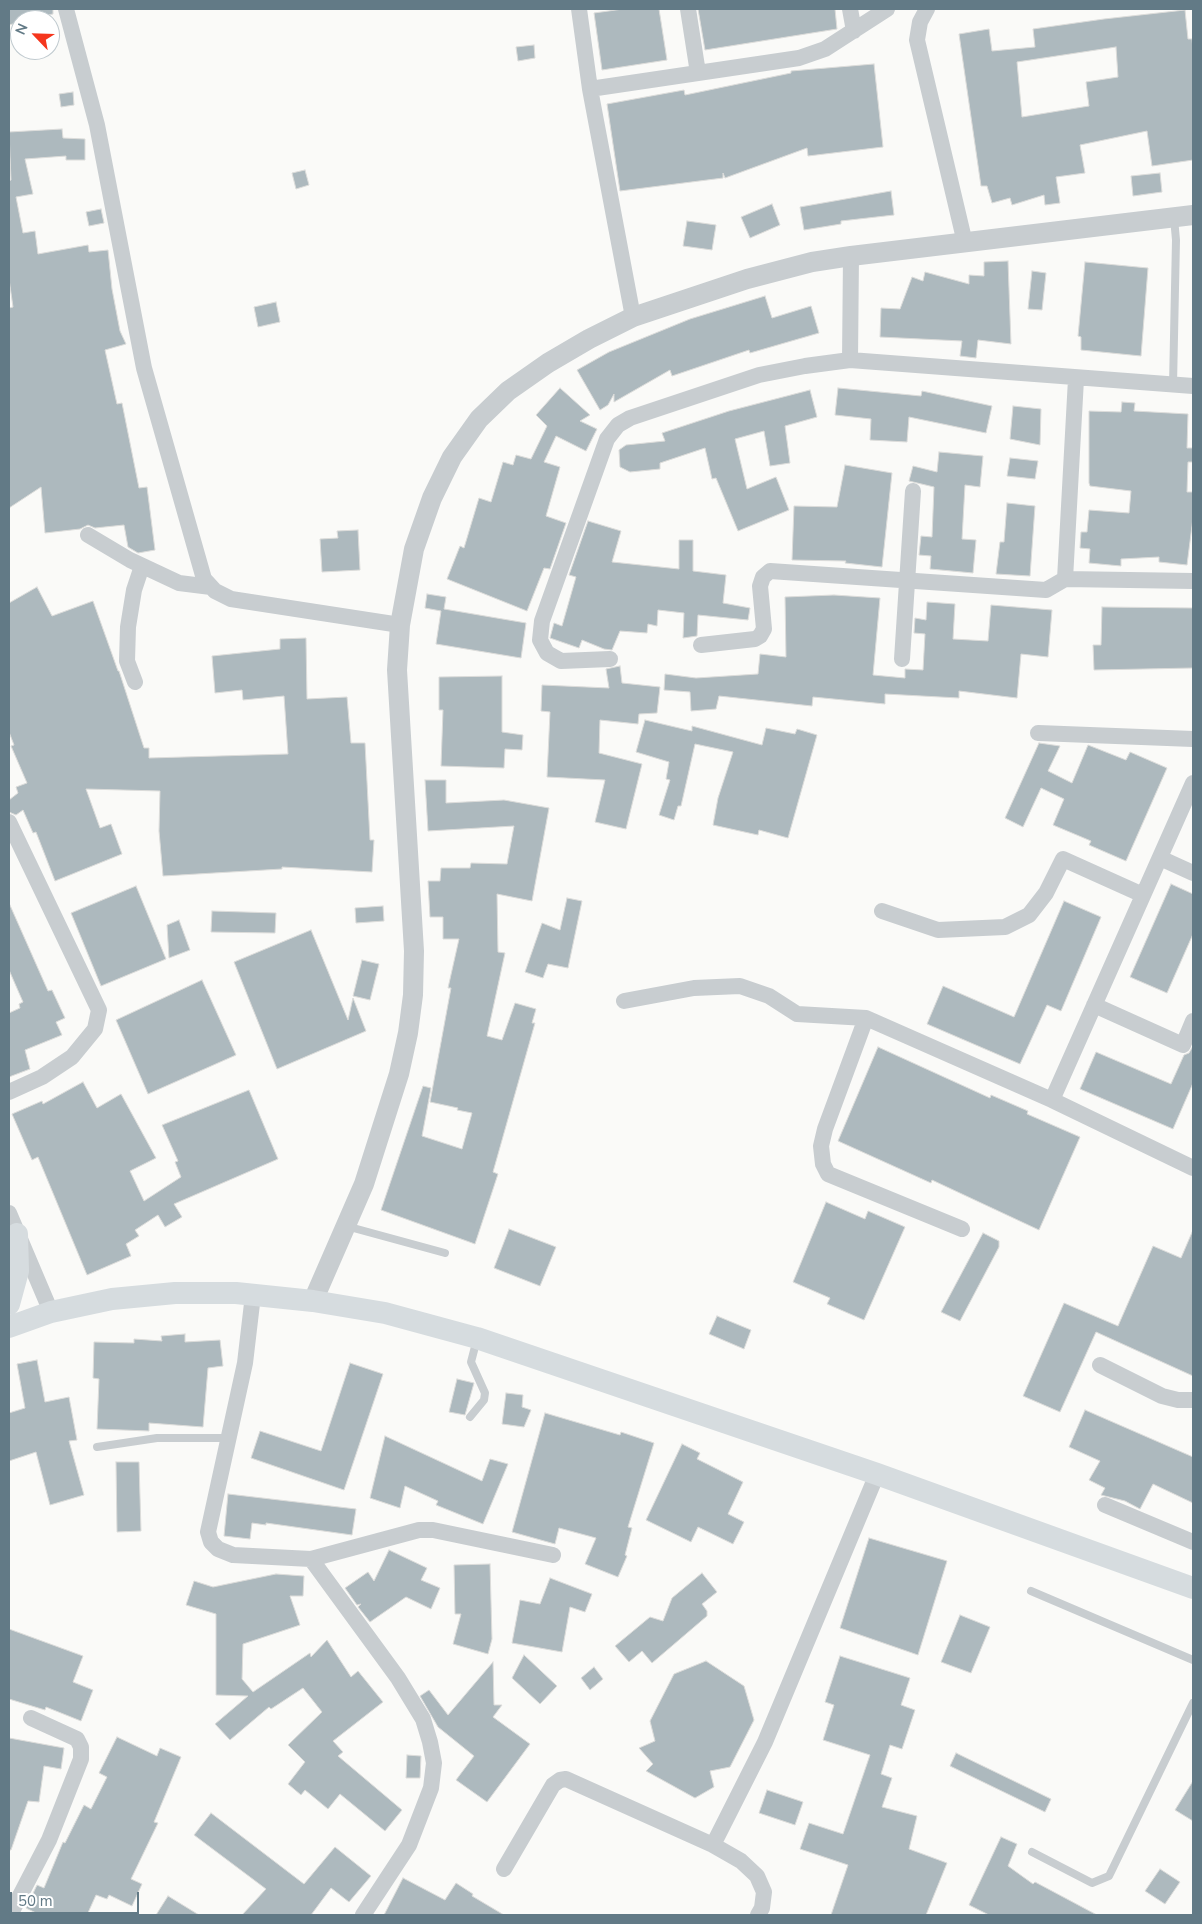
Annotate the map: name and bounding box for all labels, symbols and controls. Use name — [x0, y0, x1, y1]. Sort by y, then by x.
north arrow — [10, 10, 60, 60]
text: N — [11, 20, 33, 38]
scale bar — [12, 1882, 141, 1914]
text: 50 m — [18, 1891, 53, 1911]

